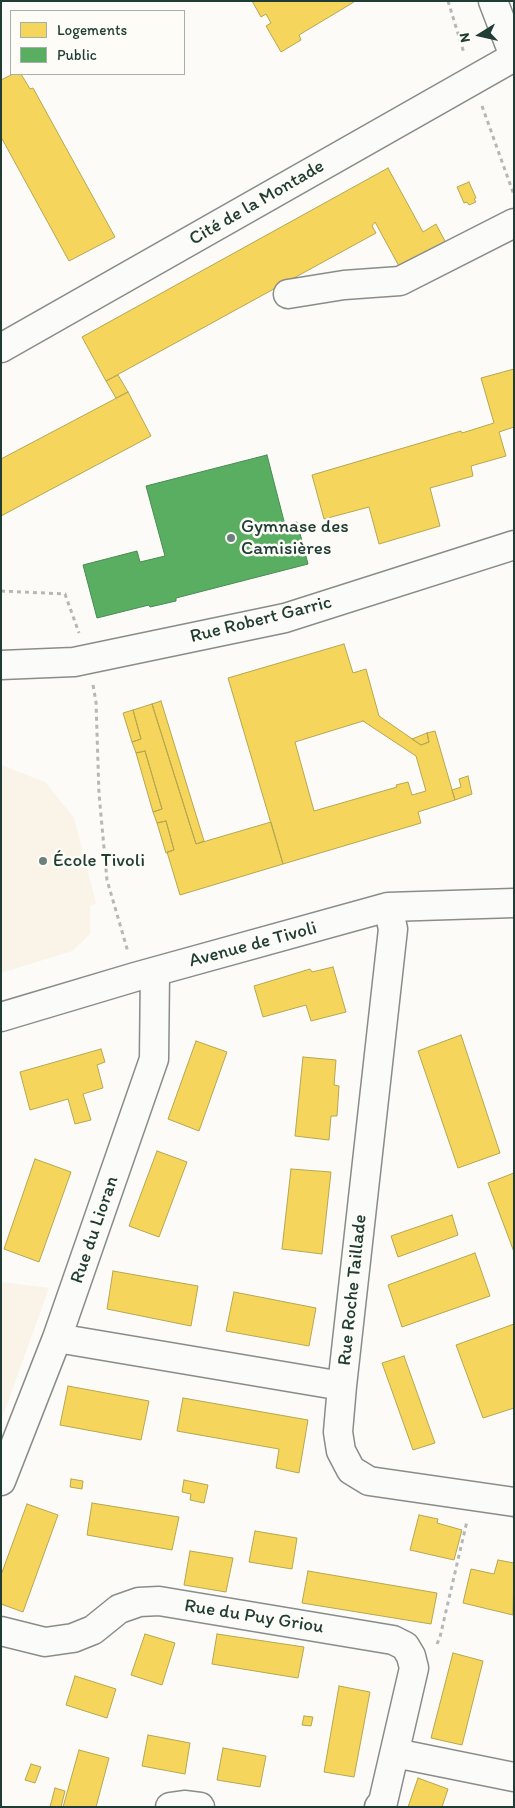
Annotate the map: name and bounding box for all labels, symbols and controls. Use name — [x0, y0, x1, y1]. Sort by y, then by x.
legend — [10, 10, 185, 75]
north arrow — [455, 10, 505, 60]
text: Logements — [57, 21, 127, 39]
text: N — [456, 32, 474, 44]
text: Public — [57, 46, 97, 64]
street label: Cité de la Montade — [185, 155, 329, 251]
place label: Gymnase des Camisières — [241, 516, 349, 560]
marker: Gymnase des Camisières — [225, 532, 237, 544]
street label: Rue Robert Garric — [188, 591, 334, 649]
place label: École Tivoli — [53, 850, 145, 872]
marker: École Tivoli — [37, 855, 49, 867]
street label: Avenue de Tivoli — [186, 917, 320, 973]
street label: Rue du Lioran — [66, 1173, 124, 1287]
street label: Rue Roche Taillade — [334, 1213, 372, 1367]
street label: Rue du Puy Griou — [183, 1595, 325, 1639]

